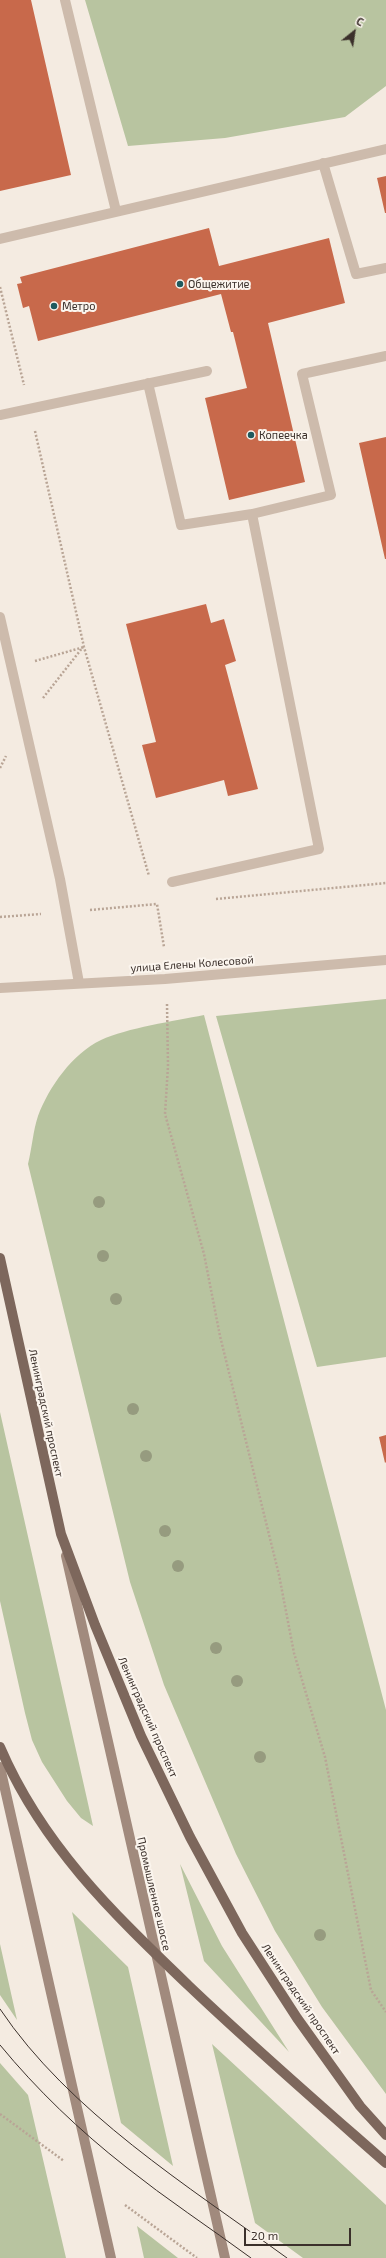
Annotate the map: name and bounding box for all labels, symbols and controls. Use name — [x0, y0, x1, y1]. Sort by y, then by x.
north arrow — [334, 12, 374, 52]
text: С — [354, 14, 366, 28]
place label: Общежитие — [188, 277, 250, 291]
marker: Общежитие — [175, 279, 185, 289]
place label: Метро — [62, 299, 95, 313]
marker: Метро — [49, 301, 59, 311]
place label: Копеечка — [259, 428, 308, 442]
marker: Копеечка — [246, 430, 256, 440]
street label: улица Елены Колесовой — [130, 953, 254, 975]
street label: Ленинградский проспект — [26, 1348, 66, 1478]
street label: Ленинградский проспект — [115, 1654, 181, 1780]
street label: Промышленное шоссе — [134, 1836, 174, 1952]
street label: Ленинградский проспект — [259, 1941, 343, 2057]
scale bar — [246, 2220, 353, 2246]
text: 20 m — [251, 2228, 278, 2242]

